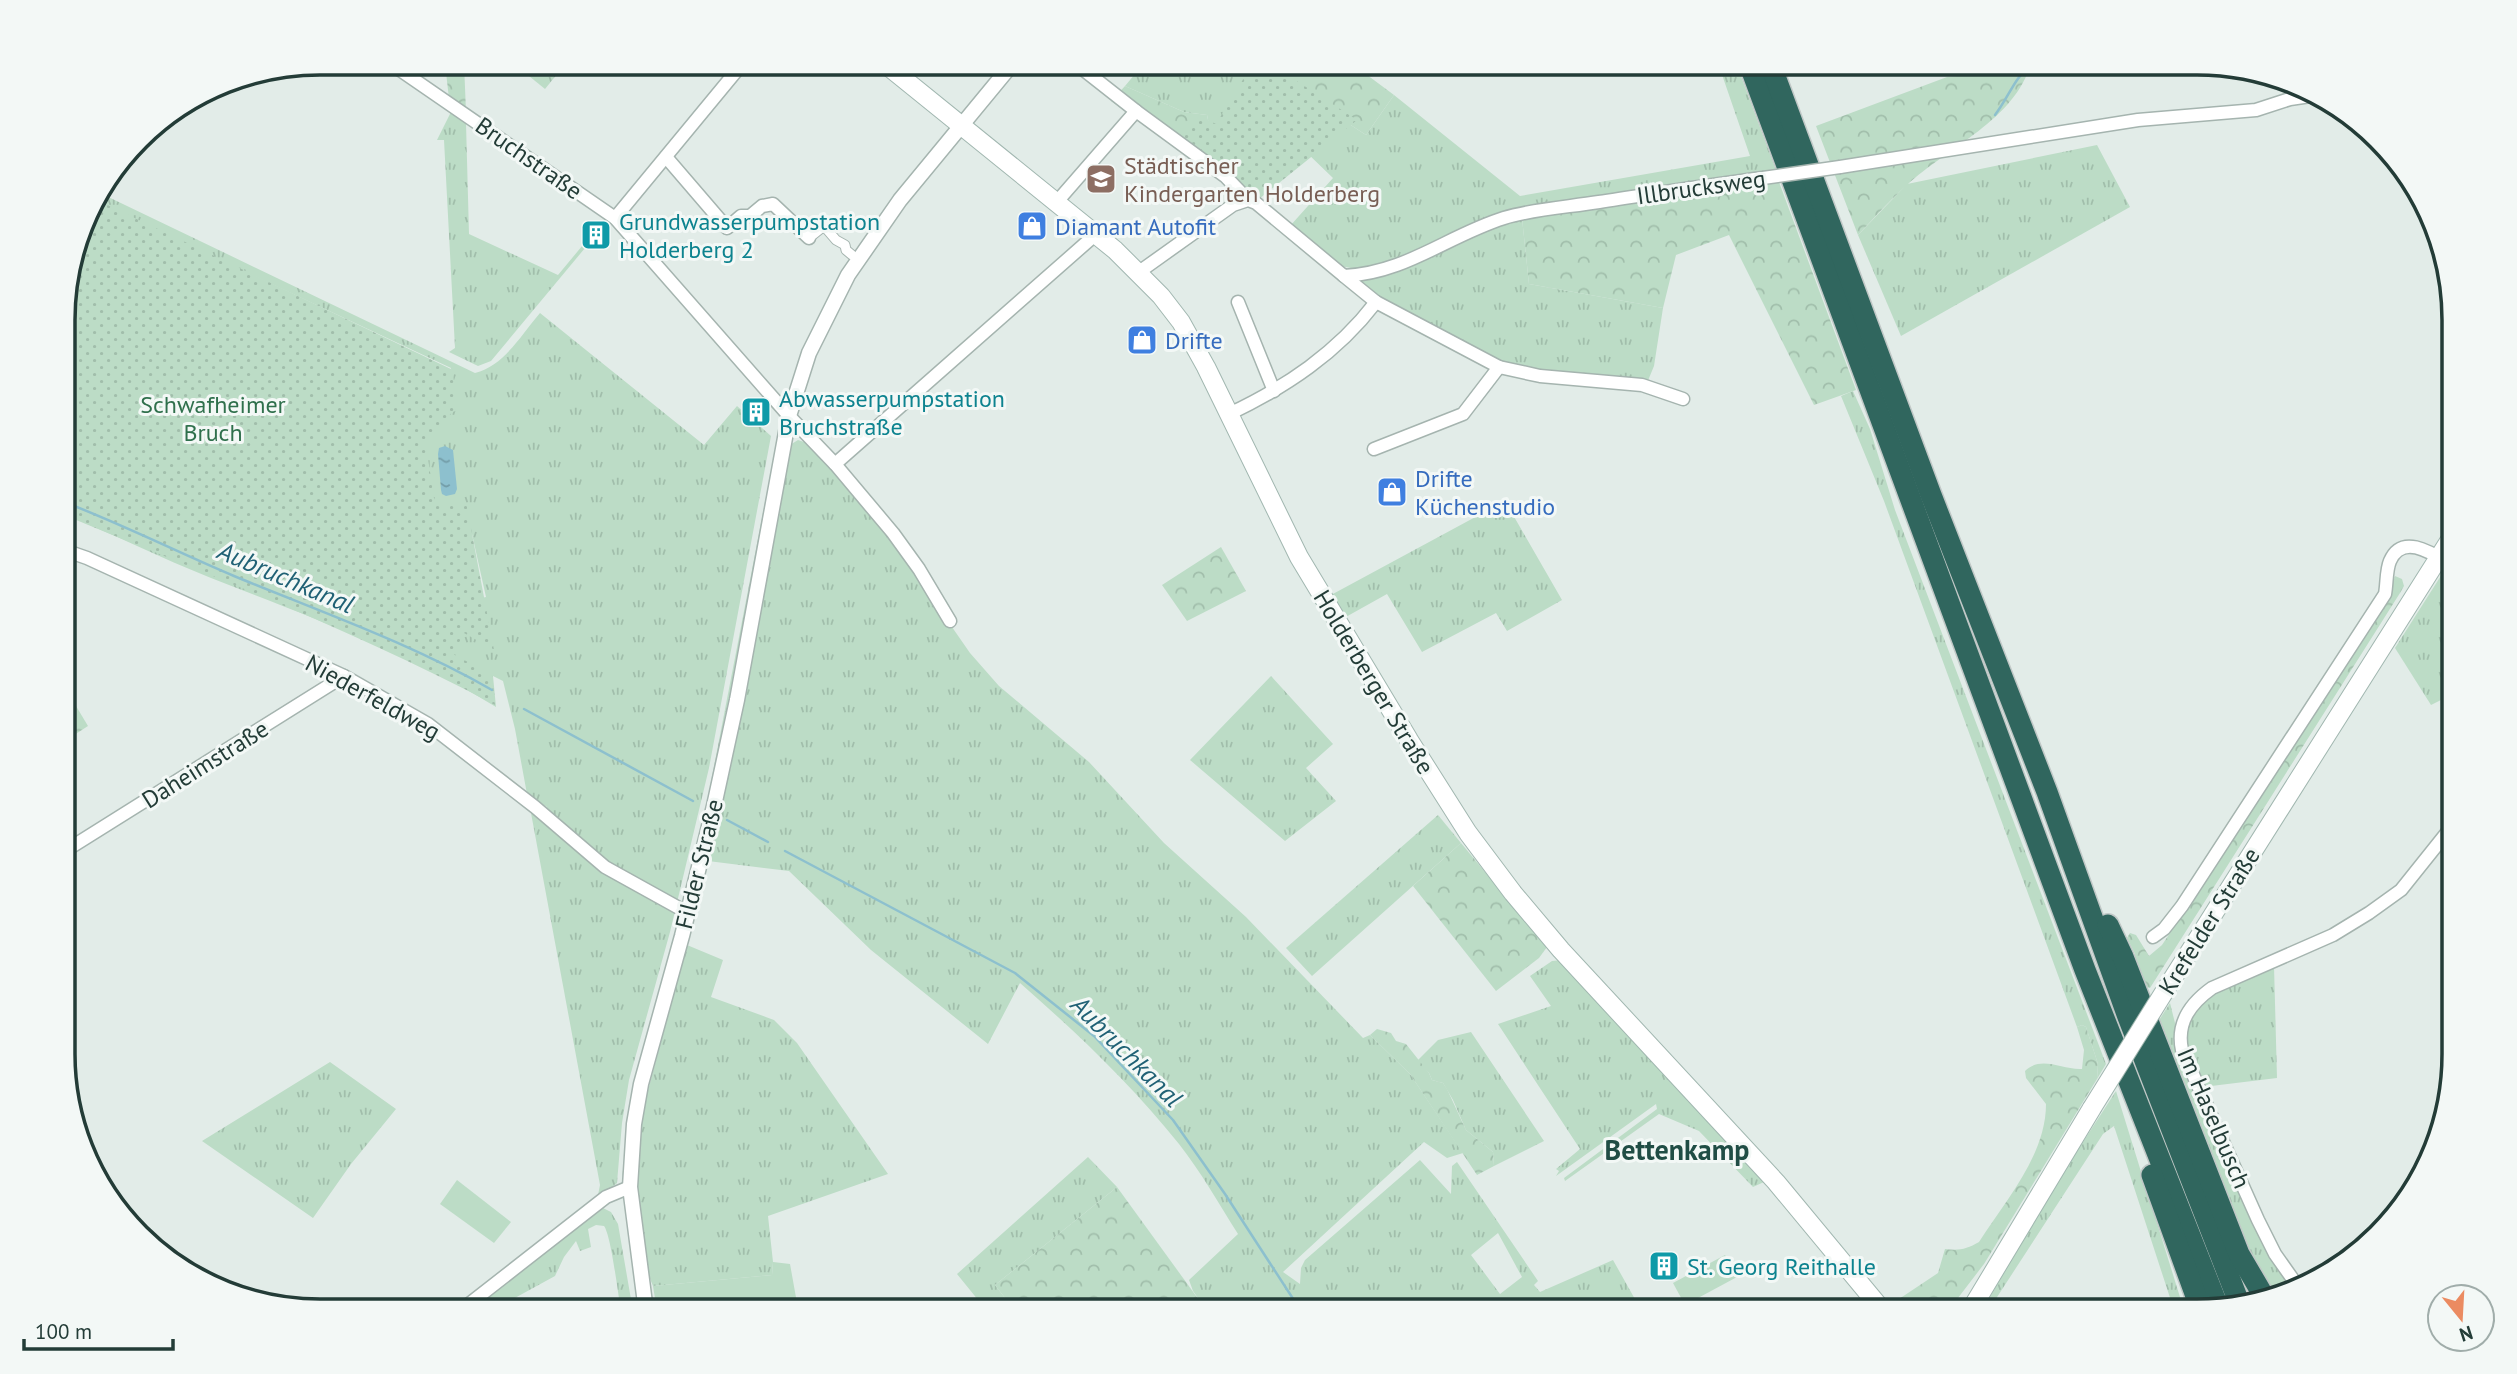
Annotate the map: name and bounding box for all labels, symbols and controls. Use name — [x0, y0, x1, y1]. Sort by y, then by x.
street label: Bruchstraße — [469, 110, 589, 206]
place label: Städtischer Kindergarten Holderberg — [1124, 150, 1380, 209]
school or university icon: Städtischer Kindergarten Holderberg — [1084, 162, 1118, 196]
street label: Illbrucksweg — [1635, 163, 1767, 211]
place label: Grundwasserpumpstation Holderberg 2 — [619, 206, 880, 265]
shop icon: Diamant Autofit — [1015, 209, 1049, 243]
place label: Diamant Autofit — [1055, 211, 1216, 242]
building icon: Grundwasserpumpstation Holderberg 2 — [579, 218, 613, 252]
shop icon: Drifte — [1125, 323, 1159, 357]
place label: Drifte — [1165, 325, 1223, 356]
place label: Abwasserpumpstation Bruchstraße — [779, 383, 1005, 442]
park label: Schwafheimer Bruch — [140, 389, 286, 448]
building icon: Abwasserpumpstation Bruchstraße — [739, 395, 773, 429]
place label: Drifte Küchenstudio — [1415, 463, 1555, 522]
shop icon: Drifte Küchenstudio — [1375, 475, 1409, 509]
water label: Aubruchkanal — [212, 533, 359, 620]
street label: Holderberger Straße — [1307, 584, 1441, 780]
street label: Niederfeldweg — [300, 647, 446, 747]
street label: Daheimstraße — [136, 713, 274, 815]
street label: Filder Straße — [668, 796, 730, 932]
street label: Krefelder Straße — [2151, 842, 2267, 1000]
water label: Aubruchkanal — [1063, 987, 1190, 1114]
street label: Im Haselbusch — [2170, 1043, 2258, 1193]
district label: Bettenkamp — [1605, 1131, 1749, 1168]
building icon: St. Georg Reithalle — [1647, 1249, 1681, 1283]
place label: St. Georg Reithalle — [1687, 1251, 1876, 1282]
north arrow — [2426, 1283, 2496, 1353]
scale bar — [24, 1308, 173, 1352]
text: 100 m — [35, 1318, 92, 1345]
text: N — [2457, 1321, 2476, 1348]

